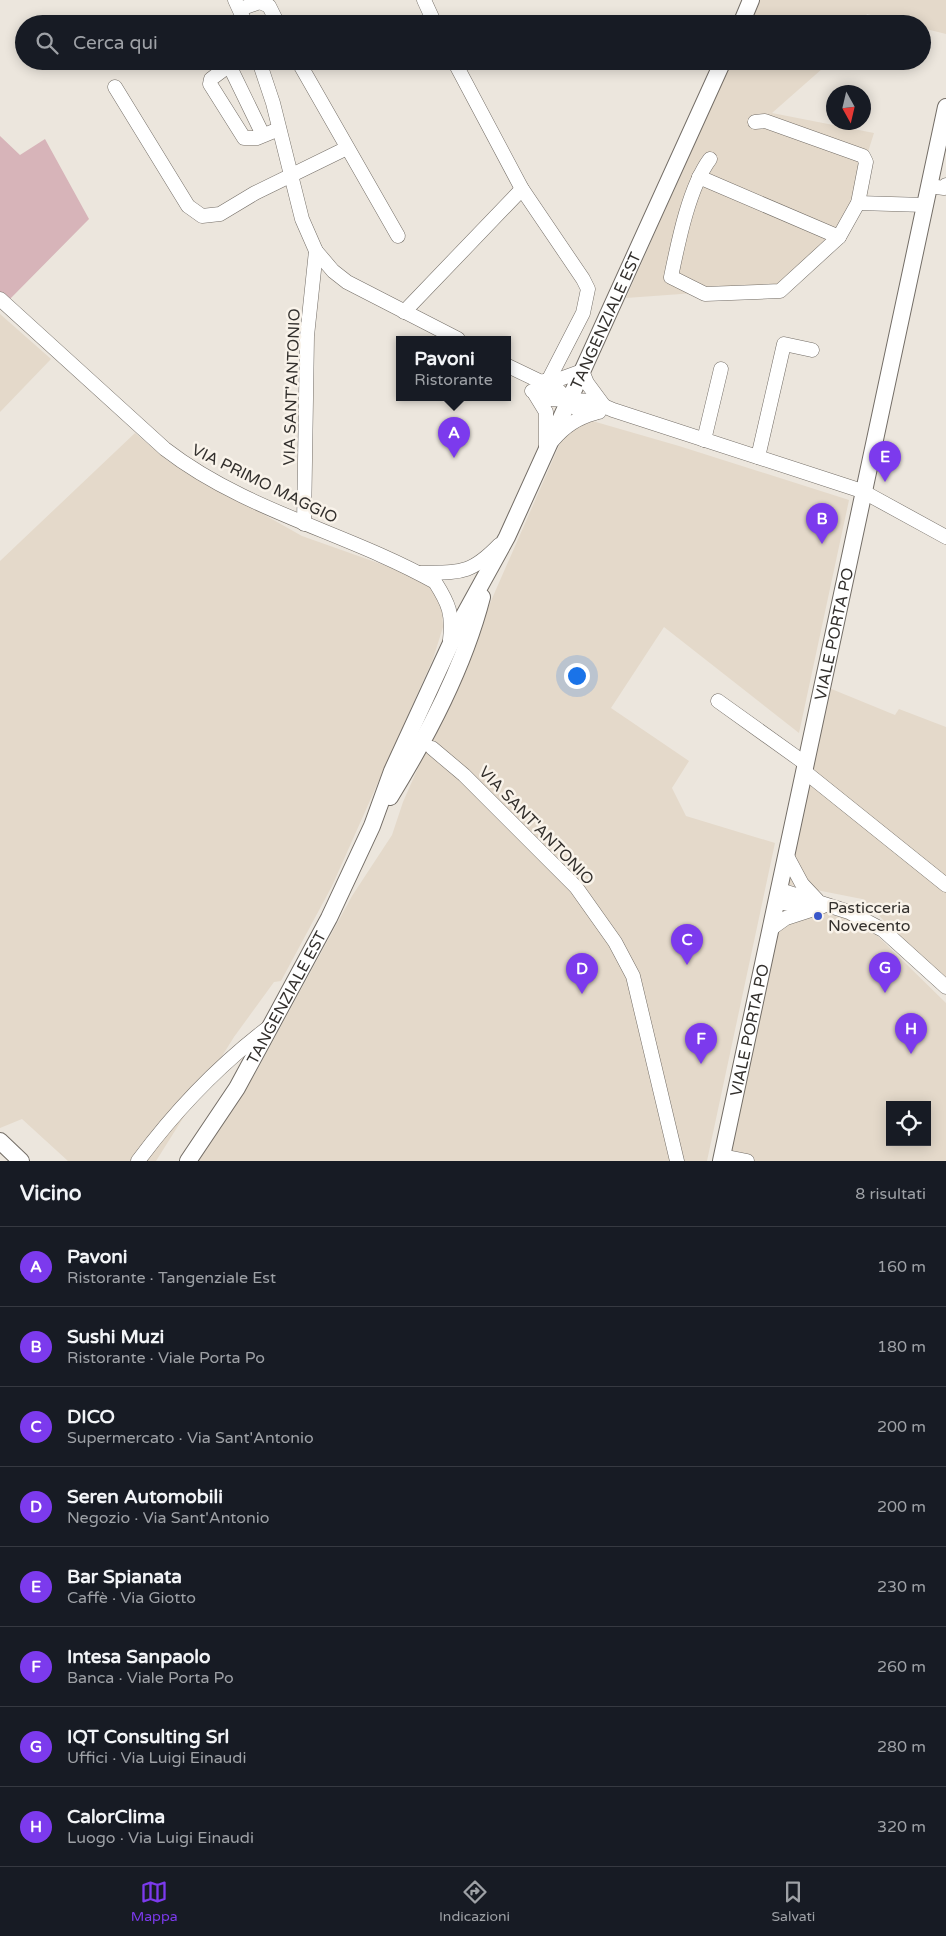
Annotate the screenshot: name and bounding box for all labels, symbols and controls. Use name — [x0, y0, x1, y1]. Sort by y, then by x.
search box — [15, 15, 931, 70]
icon: search — [33, 29, 61, 57]
text: Cerca qui — [73, 32, 158, 54]
north arrow — [826, 85, 871, 130]
street label: TANGENZIALE EST — [566, 249, 646, 393]
street label: VIA SANT'ANTONIO — [279, 308, 305, 466]
popup — [396, 336, 511, 401]
text: Pavoni — [414, 348, 475, 370]
text: Ristorante — [414, 370, 493, 390]
pin: A — [438, 417, 470, 458]
street label: VIA PRIMO MAGGIO — [188, 440, 341, 528]
pin: E — [869, 441, 901, 482]
pin: B — [806, 503, 838, 544]
street label: VIALE PORTA PO — [811, 566, 858, 702]
your location — [564, 663, 590, 689]
street label: VIA SANT'ANTONIO — [474, 762, 598, 889]
place label: Pasticceria Novecento — [828, 898, 910, 936]
marker: Pasticceria Novecento — [812, 910, 824, 922]
pin: C — [671, 924, 703, 965]
street label: TANGENZIALE EST — [243, 928, 331, 1068]
pin: G — [869, 952, 901, 993]
pin: D — [566, 953, 598, 994]
street label: VIALE PORTA PO — [726, 962, 774, 1098]
pin: H — [895, 1013, 927, 1054]
pin: F — [685, 1023, 717, 1064]
map controls — [886, 1101, 931, 1146]
button: locate — [886, 1101, 931, 1146]
text: Vicino — [20, 1181, 82, 1206]
text: 8 risultati — [855, 1184, 926, 1204]
text: Pavoni — [67, 1246, 128, 1268]
text: A — [30, 1257, 42, 1277]
text: 160 m — [877, 1257, 926, 1277]
text: Ristorante · Tangenziale Est — [67, 1268, 276, 1288]
text: Sushi Muzi — [67, 1326, 164, 1348]
text: B — [30, 1337, 42, 1357]
text: 180 m — [877, 1337, 926, 1357]
text: Ristorante · Viale Porta Po — [67, 1348, 265, 1368]
text: DICO — [67, 1406, 115, 1428]
text: C — [30, 1417, 42, 1437]
text: 200 m — [877, 1417, 926, 1437]
text: Supermercato · Via Sant'Antonio — [67, 1428, 314, 1448]
text: Seren Automobili — [67, 1486, 223, 1508]
text: D — [30, 1497, 42, 1517]
text: 200 m — [877, 1497, 926, 1517]
text: Negozio · Via Sant'Antonio — [67, 1508, 269, 1528]
text: Bar Spianata — [67, 1566, 182, 1588]
text: E — [31, 1577, 41, 1597]
text: 230 m — [877, 1577, 926, 1597]
text: Caffè · Via Giotto — [67, 1588, 196, 1608]
text: Intesa Sanpaolo — [67, 1646, 211, 1668]
text: F — [31, 1657, 41, 1677]
text: 260 m — [877, 1657, 926, 1677]
text: Banca · Viale Porta Po — [67, 1668, 234, 1688]
text: IQT Consulting Srl — [67, 1726, 229, 1748]
text: G — [30, 1737, 42, 1757]
text: 280 m — [877, 1737, 926, 1757]
text: Uffici · Via Luigi Einaudi — [67, 1748, 246, 1768]
text: CalorClima — [67, 1806, 165, 1828]
text: H — [30, 1817, 42, 1837]
text: 320 m — [877, 1817, 926, 1837]
text: Luogo · Via Luigi Einaudi — [67, 1828, 254, 1848]
tab: Mappa — [131, 1878, 178, 1925]
tab: Indicazioni — [439, 1878, 510, 1925]
tab: Salvati — [771, 1878, 815, 1925]

